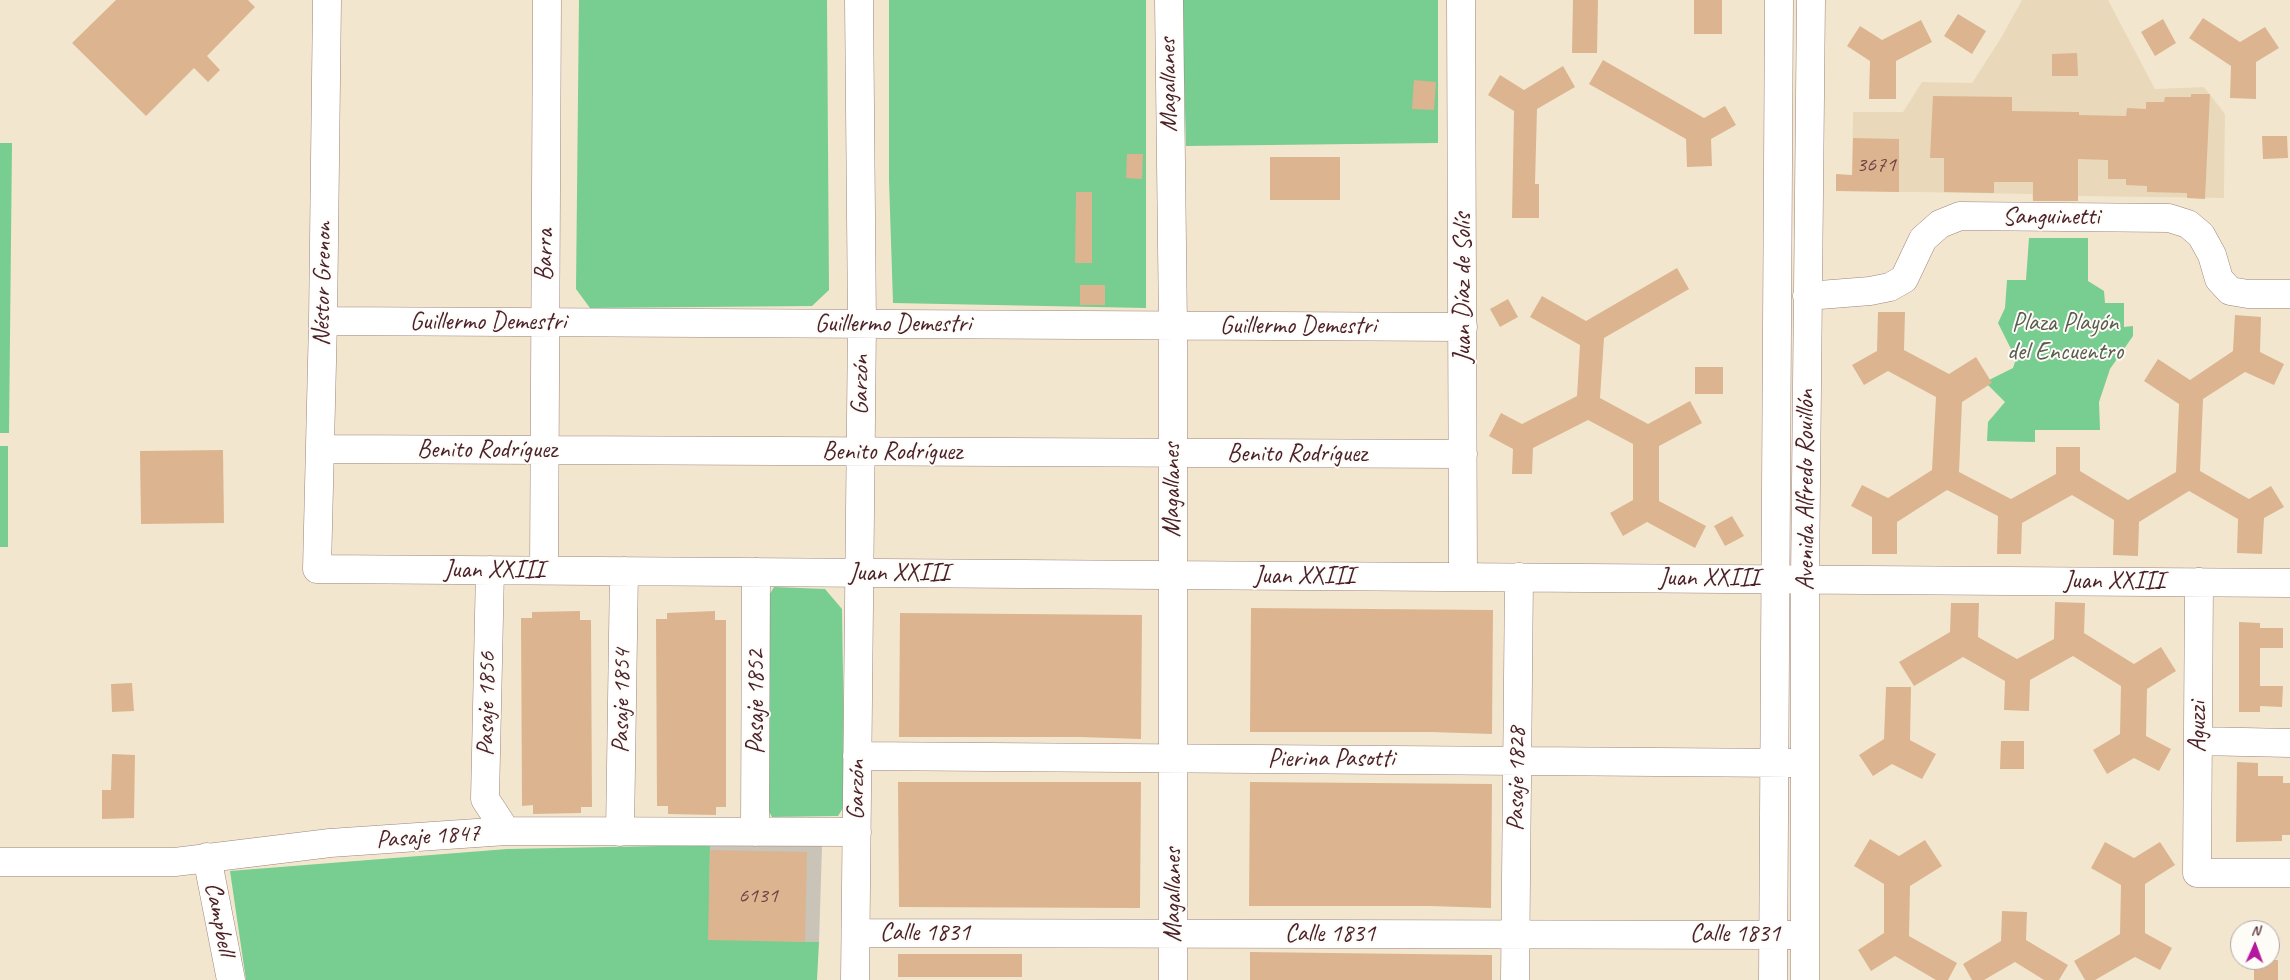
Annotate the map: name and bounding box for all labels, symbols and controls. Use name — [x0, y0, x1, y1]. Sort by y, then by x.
street label: Magallanes — [1153, 38, 1185, 132]
house number: 3671 — [1856, 152, 1896, 178]
street label: Sanguinetti — [2002, 202, 2100, 232]
street label: Juan Díaz de Solís — [1448, 213, 1478, 363]
street label: Néstor Grenon — [307, 222, 339, 346]
street label: Barra — [530, 229, 560, 281]
street label: Guillermo Demestri — [410, 307, 566, 337]
park label: Plaza Playón del Encuentro — [2007, 308, 2123, 367]
street label: Guillermo Demestri — [815, 309, 971, 339]
street label: Guillermo Demestri — [1220, 311, 1376, 341]
street label: Garzón — [845, 355, 877, 415]
street label: Avenida Alfredo Rouillón — [1791, 389, 1821, 591]
street label: Benito Rodríguez — [417, 435, 557, 465]
street label: Benito Rodríguez — [822, 437, 962, 467]
street label: Benito Rodríguez — [1227, 439, 1367, 469]
street label: Magallanes — [1157, 443, 1187, 537]
street label: Juan XXIII — [444, 555, 544, 585]
street label: Juan XXIII — [849, 558, 949, 588]
street label: Juan XXIII — [1254, 561, 1354, 591]
street label: Juan XXIII — [1659, 563, 1759, 593]
street label: Juan XXIII — [2064, 566, 2164, 596]
street label: Pasaje 1854 — [606, 649, 638, 753]
street label: Pasaje 1852 — [741, 650, 771, 754]
street label: Pasaje 1856 — [471, 652, 503, 756]
street label: Aguzzi — [2183, 701, 2213, 753]
street label: Pasaje 1828 — [1501, 727, 1533, 831]
street label: Pierina Pasotti — [1268, 744, 1394, 774]
street label: Garzón — [841, 760, 873, 820]
street label: Pasaje 1847 — [375, 818, 481, 856]
street label: Magallanes — [1158, 848, 1188, 942]
street label: Campbell — [197, 880, 241, 958]
house number: 6131 — [738, 883, 778, 909]
street label: Calle 1831 — [880, 918, 970, 948]
street label: Calle 1831 — [1285, 919, 1375, 949]
street label: Calle 1831 — [1690, 919, 1780, 949]
north arrow — [2230, 920, 2280, 970]
text: N — [2251, 922, 2260, 939]

